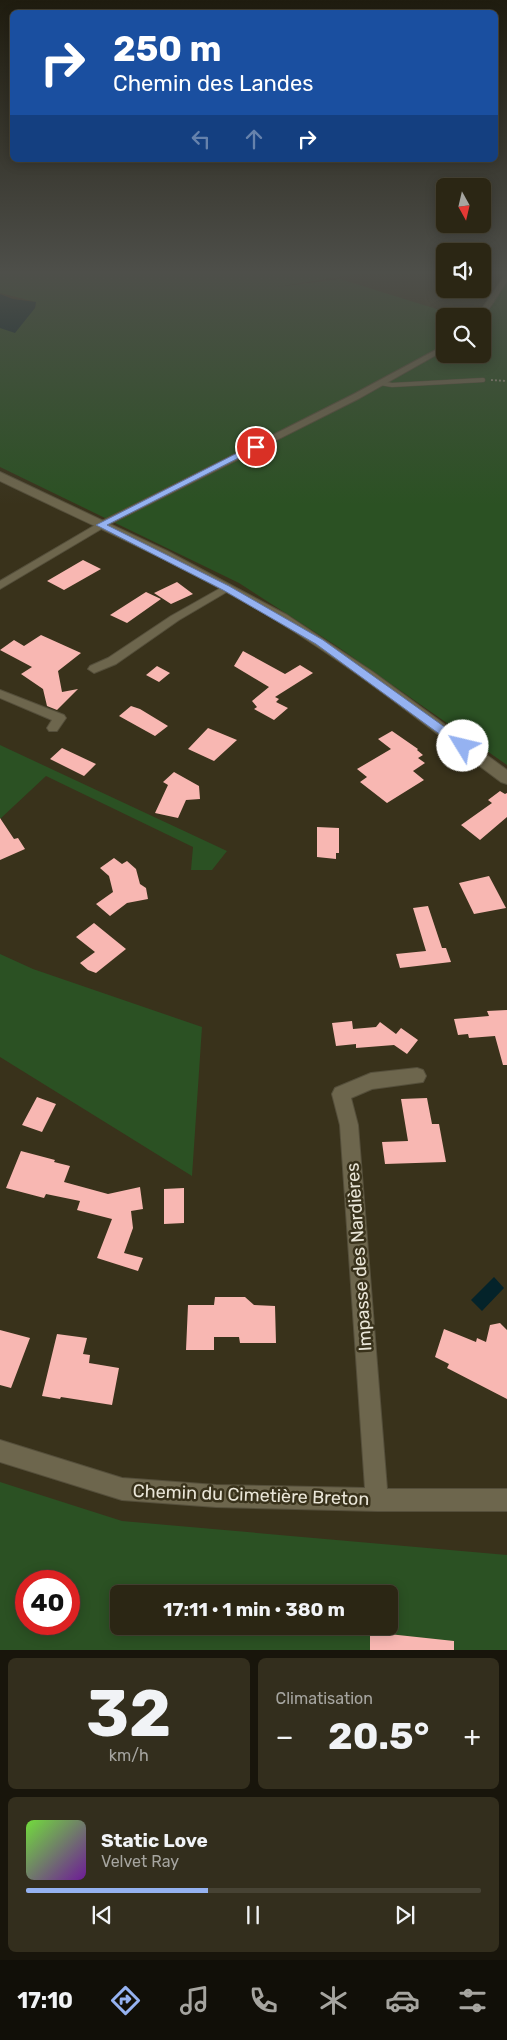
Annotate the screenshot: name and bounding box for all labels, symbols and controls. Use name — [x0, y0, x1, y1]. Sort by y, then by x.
text: 250 m — [113, 28, 222, 70]
icon: right — [30, 30, 95, 95]
text: Chemin des Landes — [113, 70, 314, 97]
icon: left — [187, 125, 215, 153]
icon: ahead — [240, 125, 268, 153]
icon: right — [293, 125, 321, 153]
north arrow — [436, 178, 491, 232]
map controls — [436, 178, 491, 363]
button: sound — [436, 243, 491, 298]
button: search — [436, 308, 491, 363]
pin — [235, 426, 277, 468]
icon: arrive — [242, 433, 270, 461]
position arrow — [436, 719, 488, 771]
street label: Impasse des Nardières — [341, 1162, 377, 1352]
street label: Chemin du Cimetière Breton — [132, 1480, 370, 1510]
speed limit sign: 40 — [15, 1570, 80, 1635]
text: 17:11 · 1 min · 380 m — [163, 1598, 345, 1621]
text: 32 — [86, 1675, 171, 1752]
text: Climatisation — [276, 1689, 373, 1708]
text: 20.5° — [328, 1713, 429, 1759]
text: − — [276, 1720, 294, 1753]
text: + — [464, 1720, 481, 1753]
text: km/h — [109, 1746, 149, 1765]
text: Static Love — [101, 1829, 208, 1852]
text: Velvet Ray — [101, 1852, 179, 1871]
icon: previous — [88, 1901, 116, 1929]
icon: pause — [239, 1901, 267, 1929]
icon: next — [391, 1901, 419, 1929]
icon: directions — [108, 1983, 143, 2018]
icon: music — [177, 1983, 212, 2018]
icon: phone — [246, 1983, 281, 2018]
icon: climate — [316, 1983, 351, 2018]
icon: car — [385, 1983, 420, 2018]
icon: filters — [455, 1983, 490, 2018]
text: 17:10 — [17, 1987, 73, 2014]

